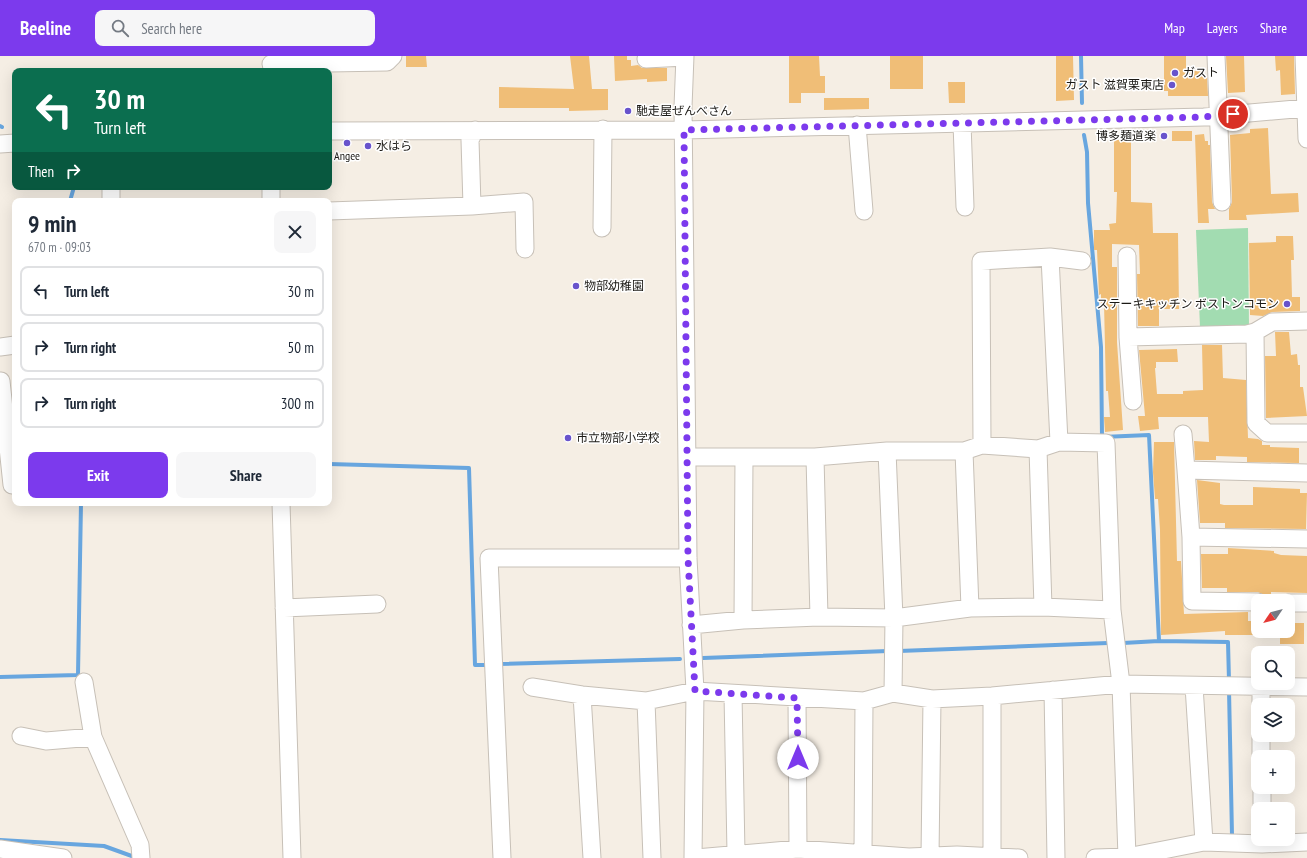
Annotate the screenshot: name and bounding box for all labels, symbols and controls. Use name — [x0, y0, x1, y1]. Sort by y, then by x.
search box — [95, 10, 375, 46]
text: Beeline — [20, 16, 71, 40]
icon: search — [109, 17, 131, 39]
text: Search here — [141, 19, 202, 38]
text: Map — [1164, 19, 1185, 37]
text: Layers — [1207, 19, 1238, 37]
text: Share — [1260, 19, 1287, 37]
place label: ガスト — [1183, 65, 1219, 80]
marker: ガスト — [1170, 68, 1180, 78]
place label: ガスト 滋賀栗東店 — [1065, 77, 1164, 92]
text: 30 m — [94, 80, 145, 117]
marker: ガスト 滋賀栗東店 — [1167, 80, 1177, 90]
icon: left — [28, 84, 80, 136]
pin — [1216, 97, 1250, 131]
place label: 馳走屋ぜんべさん — [636, 103, 732, 118]
icon: arrive — [1222, 103, 1244, 125]
marker: 馳走屋ぜんべさん — [623, 106, 633, 116]
text: Turn left — [94, 116, 146, 139]
place label: 博多麺道楽 — [1096, 128, 1156, 143]
marker: 博多麺道楽 — [1159, 131, 1169, 141]
marker: Angee — [342, 138, 352, 148]
place label: 水はら — [376, 138, 412, 153]
marker: 水はら — [363, 141, 373, 151]
place label: Angee — [334, 148, 360, 163]
icon: right — [62, 160, 84, 182]
text: Then — [28, 162, 54, 181]
text: 9 min — [28, 208, 76, 239]
button: close — [274, 211, 316, 253]
text: 670 m · 09:03 — [28, 239, 91, 256]
place label: 物部幼稚園 — [584, 278, 644, 293]
icon: left — [30, 280, 52, 302]
marker: 物部幼稚園 — [571, 281, 581, 291]
text: Turn left — [64, 282, 109, 301]
text: 30 m — [288, 282, 314, 301]
place label: ステーキキッチン ボストンコモン — [1096, 296, 1279, 311]
marker: ステーキキッチン ボストンコモン — [1282, 299, 1292, 309]
icon: right — [30, 336, 52, 358]
text: Turn right — [64, 338, 116, 357]
text: 50 m — [288, 338, 314, 357]
icon: right — [30, 392, 52, 414]
text: Turn right — [64, 394, 116, 413]
text: 300 m — [281, 394, 314, 413]
place label: 市立物部小学校 — [576, 430, 660, 445]
marker: 市立物部小学校 — [563, 433, 573, 443]
button: Exit — [28, 452, 168, 498]
button: Share — [176, 452, 316, 498]
north arrow — [1251, 594, 1295, 638]
map controls — [1251, 594, 1295, 846]
button: search — [1251, 646, 1295, 690]
button: layers — [1251, 698, 1295, 742]
position arrow — [777, 737, 819, 779]
button: + — [1251, 750, 1295, 794]
button: − — [1251, 802, 1295, 846]

